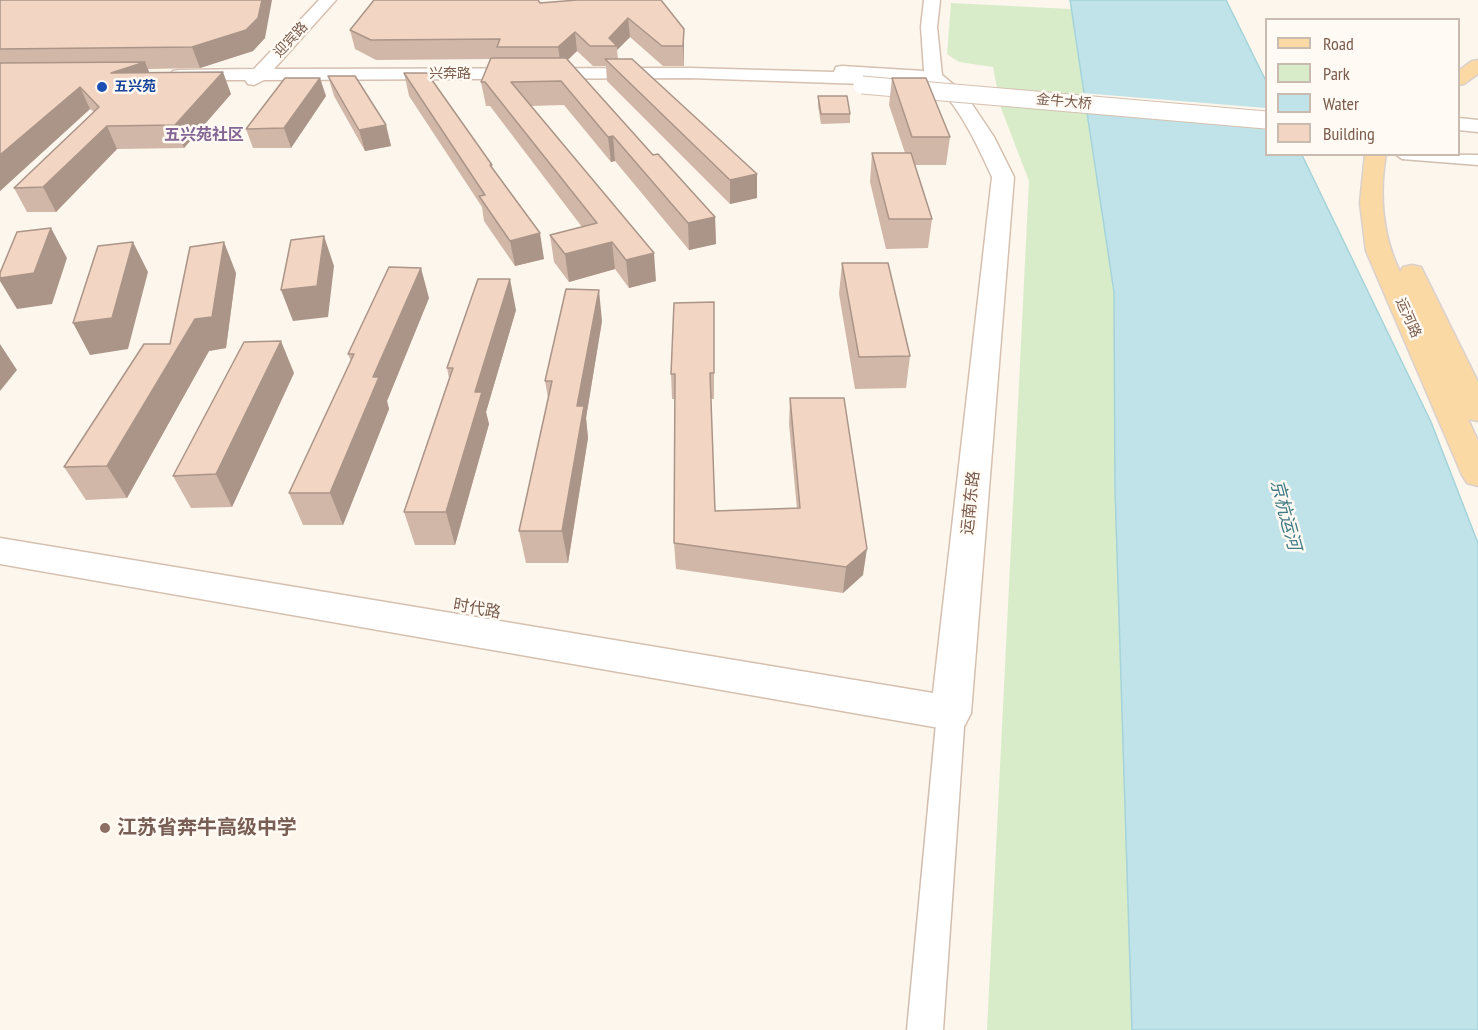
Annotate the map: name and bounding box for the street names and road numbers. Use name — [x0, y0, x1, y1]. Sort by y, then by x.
street label: 迎宾路 — [271, 19, 311, 61]
street label: 兴奔路 — [429, 66, 471, 82]
street label: 金牛大桥 — [1035, 91, 1093, 113]
street label: 运河路 — [1392, 295, 1424, 341]
street label: 运南东路 — [958, 470, 984, 536]
street label: 时代路 — [452, 595, 502, 623]

